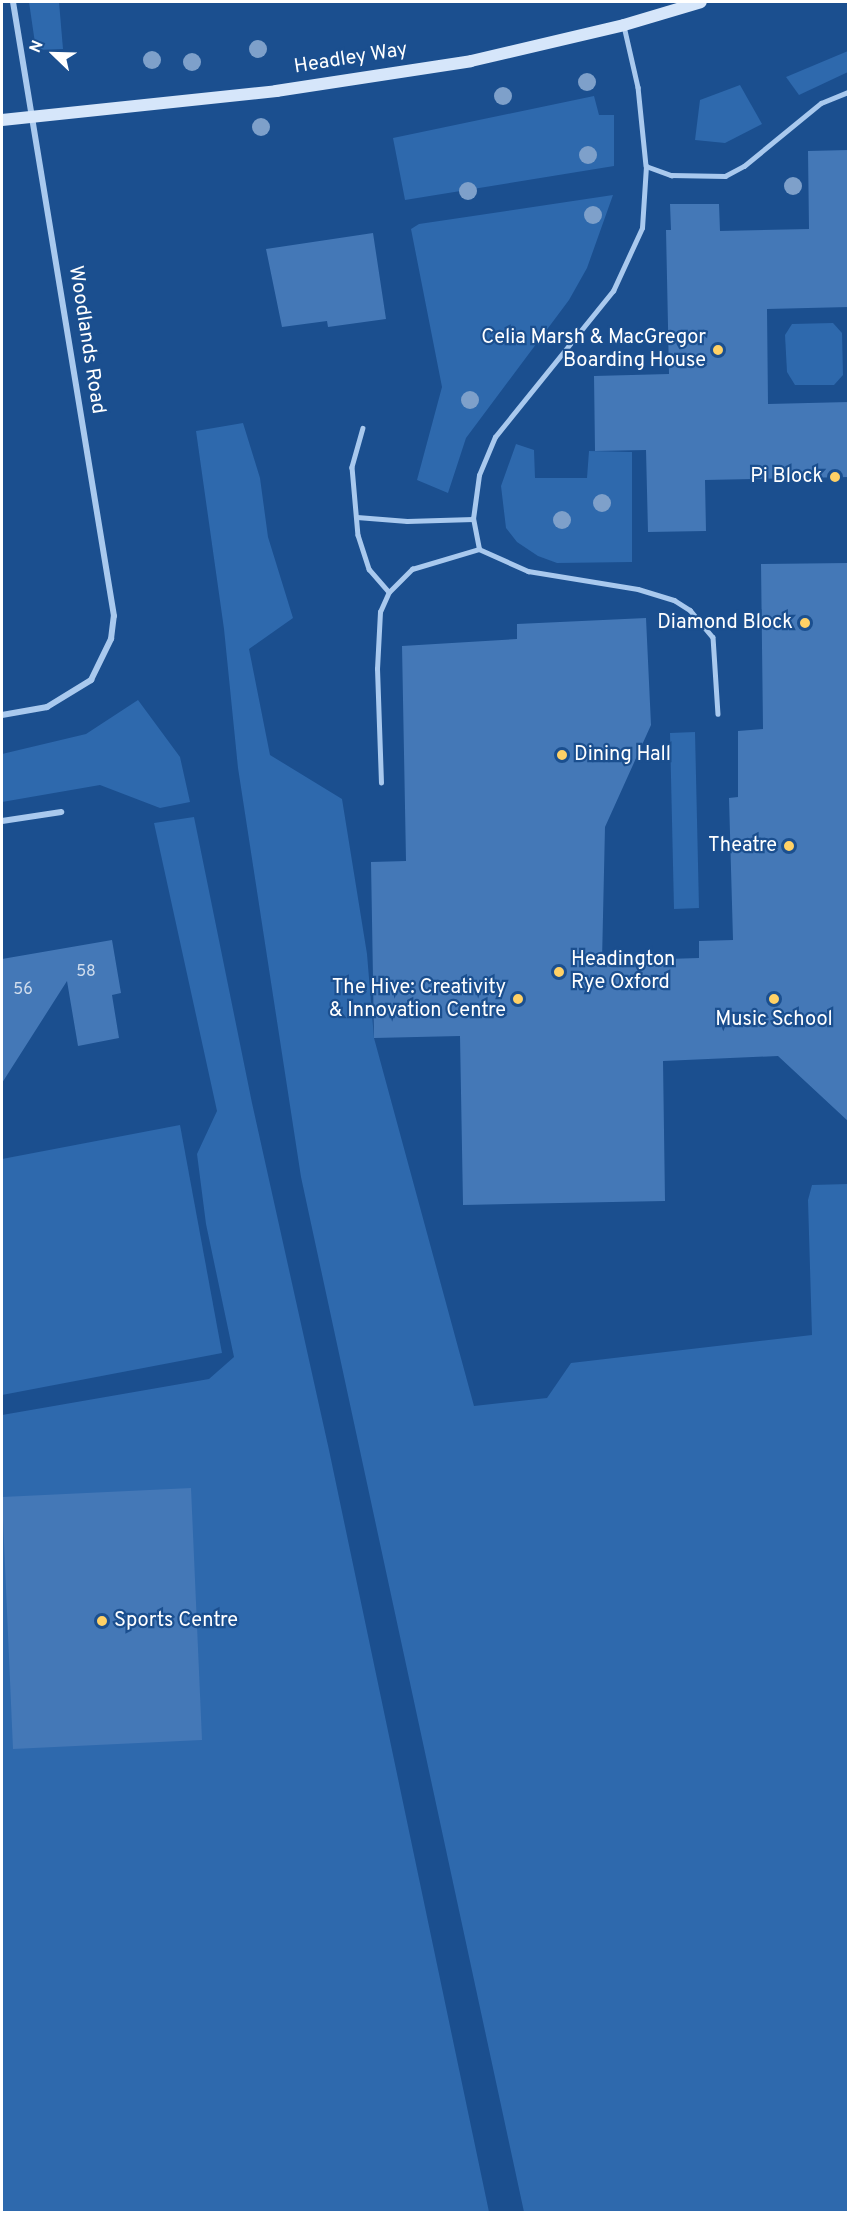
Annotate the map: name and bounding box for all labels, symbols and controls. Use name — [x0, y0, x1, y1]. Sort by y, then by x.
north arrow — [24, 24, 84, 84]
text: N — [26, 38, 49, 56]
street label: Headley Way — [292, 38, 410, 80]
street label: Woodlands Road — [62, 264, 110, 416]
place label: Celia Marsh & MacGregor Boarding House — [481, 326, 706, 373]
marker: Celia Marsh & MacGregor Boarding House — [711, 343, 725, 357]
place label: Pi Block — [750, 465, 823, 489]
marker: Pi Block — [828, 470, 842, 484]
place label: Diamond Block — [657, 611, 793, 635]
marker: Diamond Block — [798, 616, 812, 630]
place label: Dining Hall — [574, 743, 671, 767]
marker: Dining Hall — [555, 748, 569, 762]
place label: Theatre — [708, 834, 777, 858]
marker: Theatre — [782, 839, 796, 853]
place label: Headington Rye Oxford — [571, 948, 675, 995]
house number: 58 — [76, 962, 96, 982]
marker: Headington Rye Oxford — [552, 965, 566, 979]
place label: The Hive: Creativity & Innovation Centre — [329, 976, 506, 1023]
house number: 56 — [13, 980, 33, 1000]
marker: The Hive: Creativity & Innovation Centre — [511, 992, 525, 1006]
marker: Music School — [767, 992, 781, 1006]
place label: Music School — [715, 1008, 833, 1032]
place label: Sports Centre — [114, 1609, 238, 1633]
marker: Sports Centre — [95, 1614, 109, 1628]

